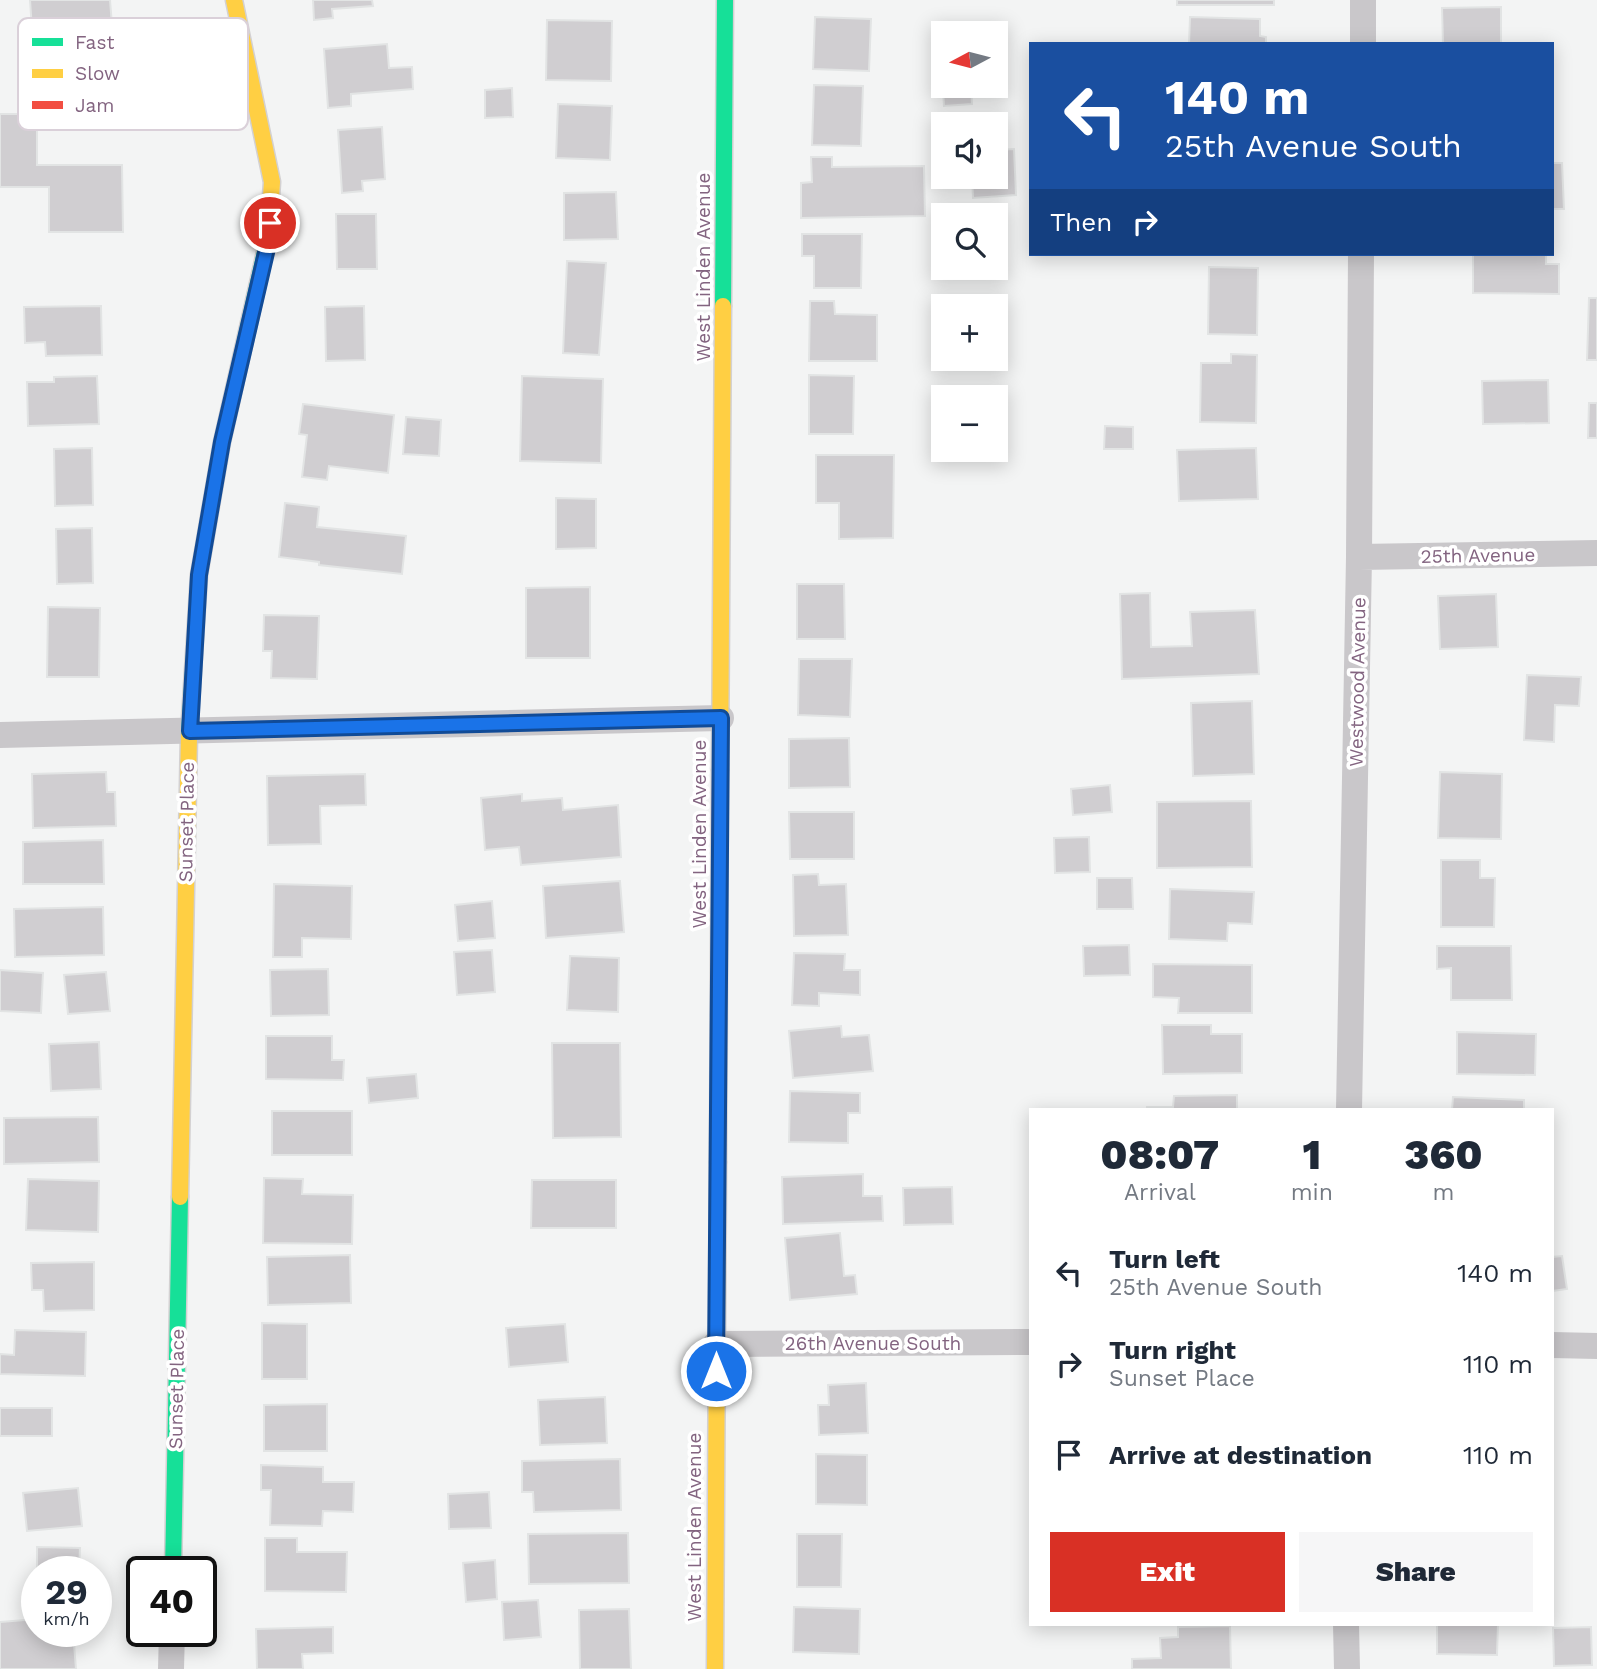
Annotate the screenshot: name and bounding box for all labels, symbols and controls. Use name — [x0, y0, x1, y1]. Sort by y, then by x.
legend — [18, 18, 248, 130]
north arrow — [931, 21, 1008, 98]
map controls — [931, 21, 1008, 462]
text: Fast — [75, 31, 114, 54]
text: Slow — [75, 62, 120, 85]
text: 140 m — [1165, 68, 1309, 126]
icon: left — [1050, 70, 1141, 161]
text: Jam — [75, 94, 114, 117]
button: sound — [931, 112, 1008, 189]
text: 25th Avenue South — [1165, 127, 1462, 165]
street label: West Linden Avenue — [692, 173, 715, 361]
pin — [240, 193, 300, 253]
button: search — [931, 203, 1008, 280]
icon: right — [1126, 203, 1164, 241]
icon: arrive — [251, 204, 289, 242]
text: Then — [1050, 207, 1112, 237]
button: + — [931, 294, 1008, 371]
button: − — [931, 385, 1008, 462]
street label: 25th Avenue — [1420, 543, 1536, 568]
street label: Westwood Avenue — [1345, 597, 1370, 767]
street label: West Linden Avenue — [688, 740, 711, 928]
street label: Sunset Place — [174, 762, 199, 882]
text: 08:07 — [1100, 1130, 1219, 1179]
text: 1 — [1302, 1130, 1321, 1179]
text: 360 — [1404, 1130, 1483, 1179]
text: Arrival — [1124, 1179, 1196, 1206]
text: min — [1291, 1179, 1333, 1206]
text: m — [1433, 1179, 1454, 1206]
text: Turn left — [1109, 1244, 1220, 1274]
icon: left — [1050, 1254, 1088, 1292]
text: 140 m — [1457, 1258, 1533, 1288]
text: 25th Avenue South — [1109, 1274, 1322, 1301]
street label: Sunset Place — [164, 1329, 189, 1449]
street label: 26th Avenue South — [785, 1332, 961, 1355]
position arrow — [679, 1334, 753, 1408]
text: Turn right — [1109, 1335, 1236, 1365]
icon: right — [1050, 1345, 1088, 1383]
text: 110 m — [1463, 1349, 1533, 1379]
text: Sunset Place — [1109, 1365, 1255, 1392]
street label: West Linden Avenue — [683, 1433, 706, 1621]
icon: arrive — [1050, 1436, 1088, 1474]
text: Arrive at destination — [1109, 1440, 1372, 1470]
text: 110 m — [1463, 1440, 1533, 1470]
button: Exit — [1050, 1532, 1285, 1612]
button: Share — [1299, 1532, 1533, 1612]
speed limit sign: 40 — [126, 1556, 217, 1647]
text: 29 — [45, 1571, 88, 1613]
text: km/h — [43, 1608, 90, 1629]

